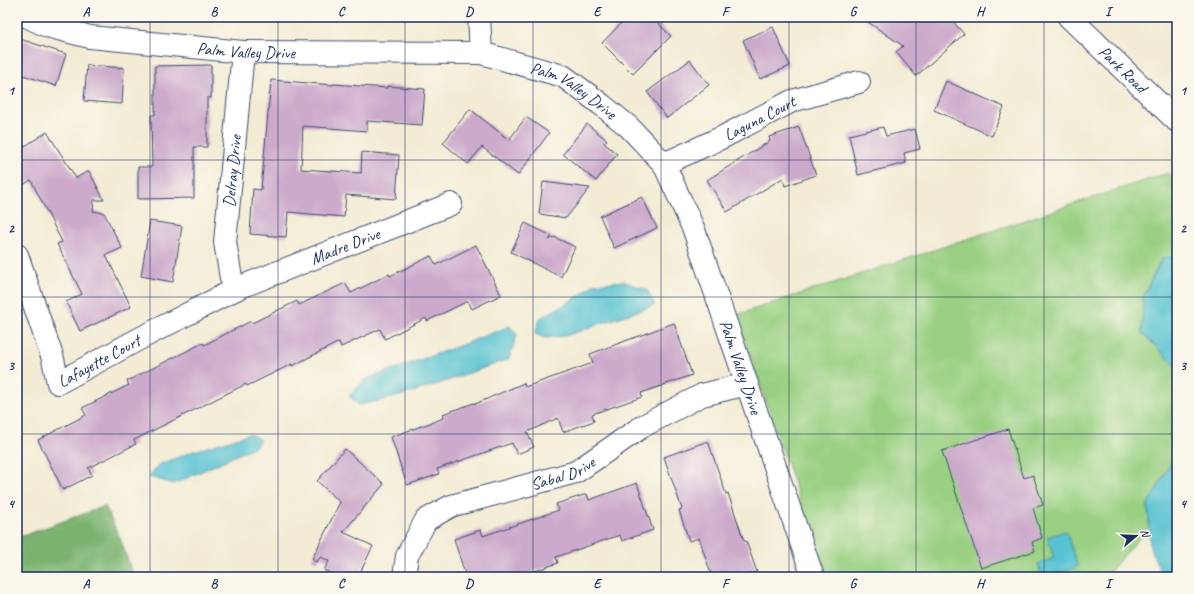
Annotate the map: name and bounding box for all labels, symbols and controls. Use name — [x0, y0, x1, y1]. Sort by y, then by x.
text: A — [83, 4, 91, 20]
text: B — [211, 4, 219, 20]
text: C — [338, 4, 346, 20]
text: D — [465, 4, 474, 20]
text: E — [594, 4, 603, 20]
text: F — [722, 4, 731, 20]
text: G — [850, 4, 858, 20]
text: H — [976, 4, 986, 20]
text: I — [1105, 4, 1114, 20]
street label: Palm Valley Drive — [196, 38, 296, 63]
street label: Park Road — [1094, 41, 1153, 99]
street label: Palm Valley Drive — [528, 57, 622, 125]
text: 1 — [8, 83, 16, 99]
text: 1 — [1180, 83, 1188, 99]
street label: Laguna Court — [720, 90, 801, 146]
street label: Delray Drive — [218, 133, 246, 208]
text: 2 — [8, 221, 15, 237]
text: 2 — [1180, 221, 1187, 237]
street label: Madre Drive — [307, 223, 384, 269]
street label: Palm Valley Drive — [715, 317, 767, 418]
street label: Lafayette Court — [54, 329, 146, 392]
text: 3 — [8, 358, 15, 374]
text: 3 — [1180, 358, 1187, 374]
street label: Sabal Drive — [528, 451, 600, 495]
text: 4 — [8, 496, 16, 512]
text: 4 — [1180, 496, 1188, 512]
north arrow — [1116, 516, 1156, 556]
text: N — [1138, 527, 1154, 540]
text: A — [83, 576, 91, 592]
text: B — [211, 576, 219, 592]
text: C — [338, 576, 346, 592]
text: D — [465, 576, 474, 592]
text: E — [594, 576, 603, 592]
text: F — [722, 576, 731, 592]
text: G — [850, 576, 858, 592]
text: H — [976, 576, 986, 592]
text: I — [1105, 576, 1114, 592]

